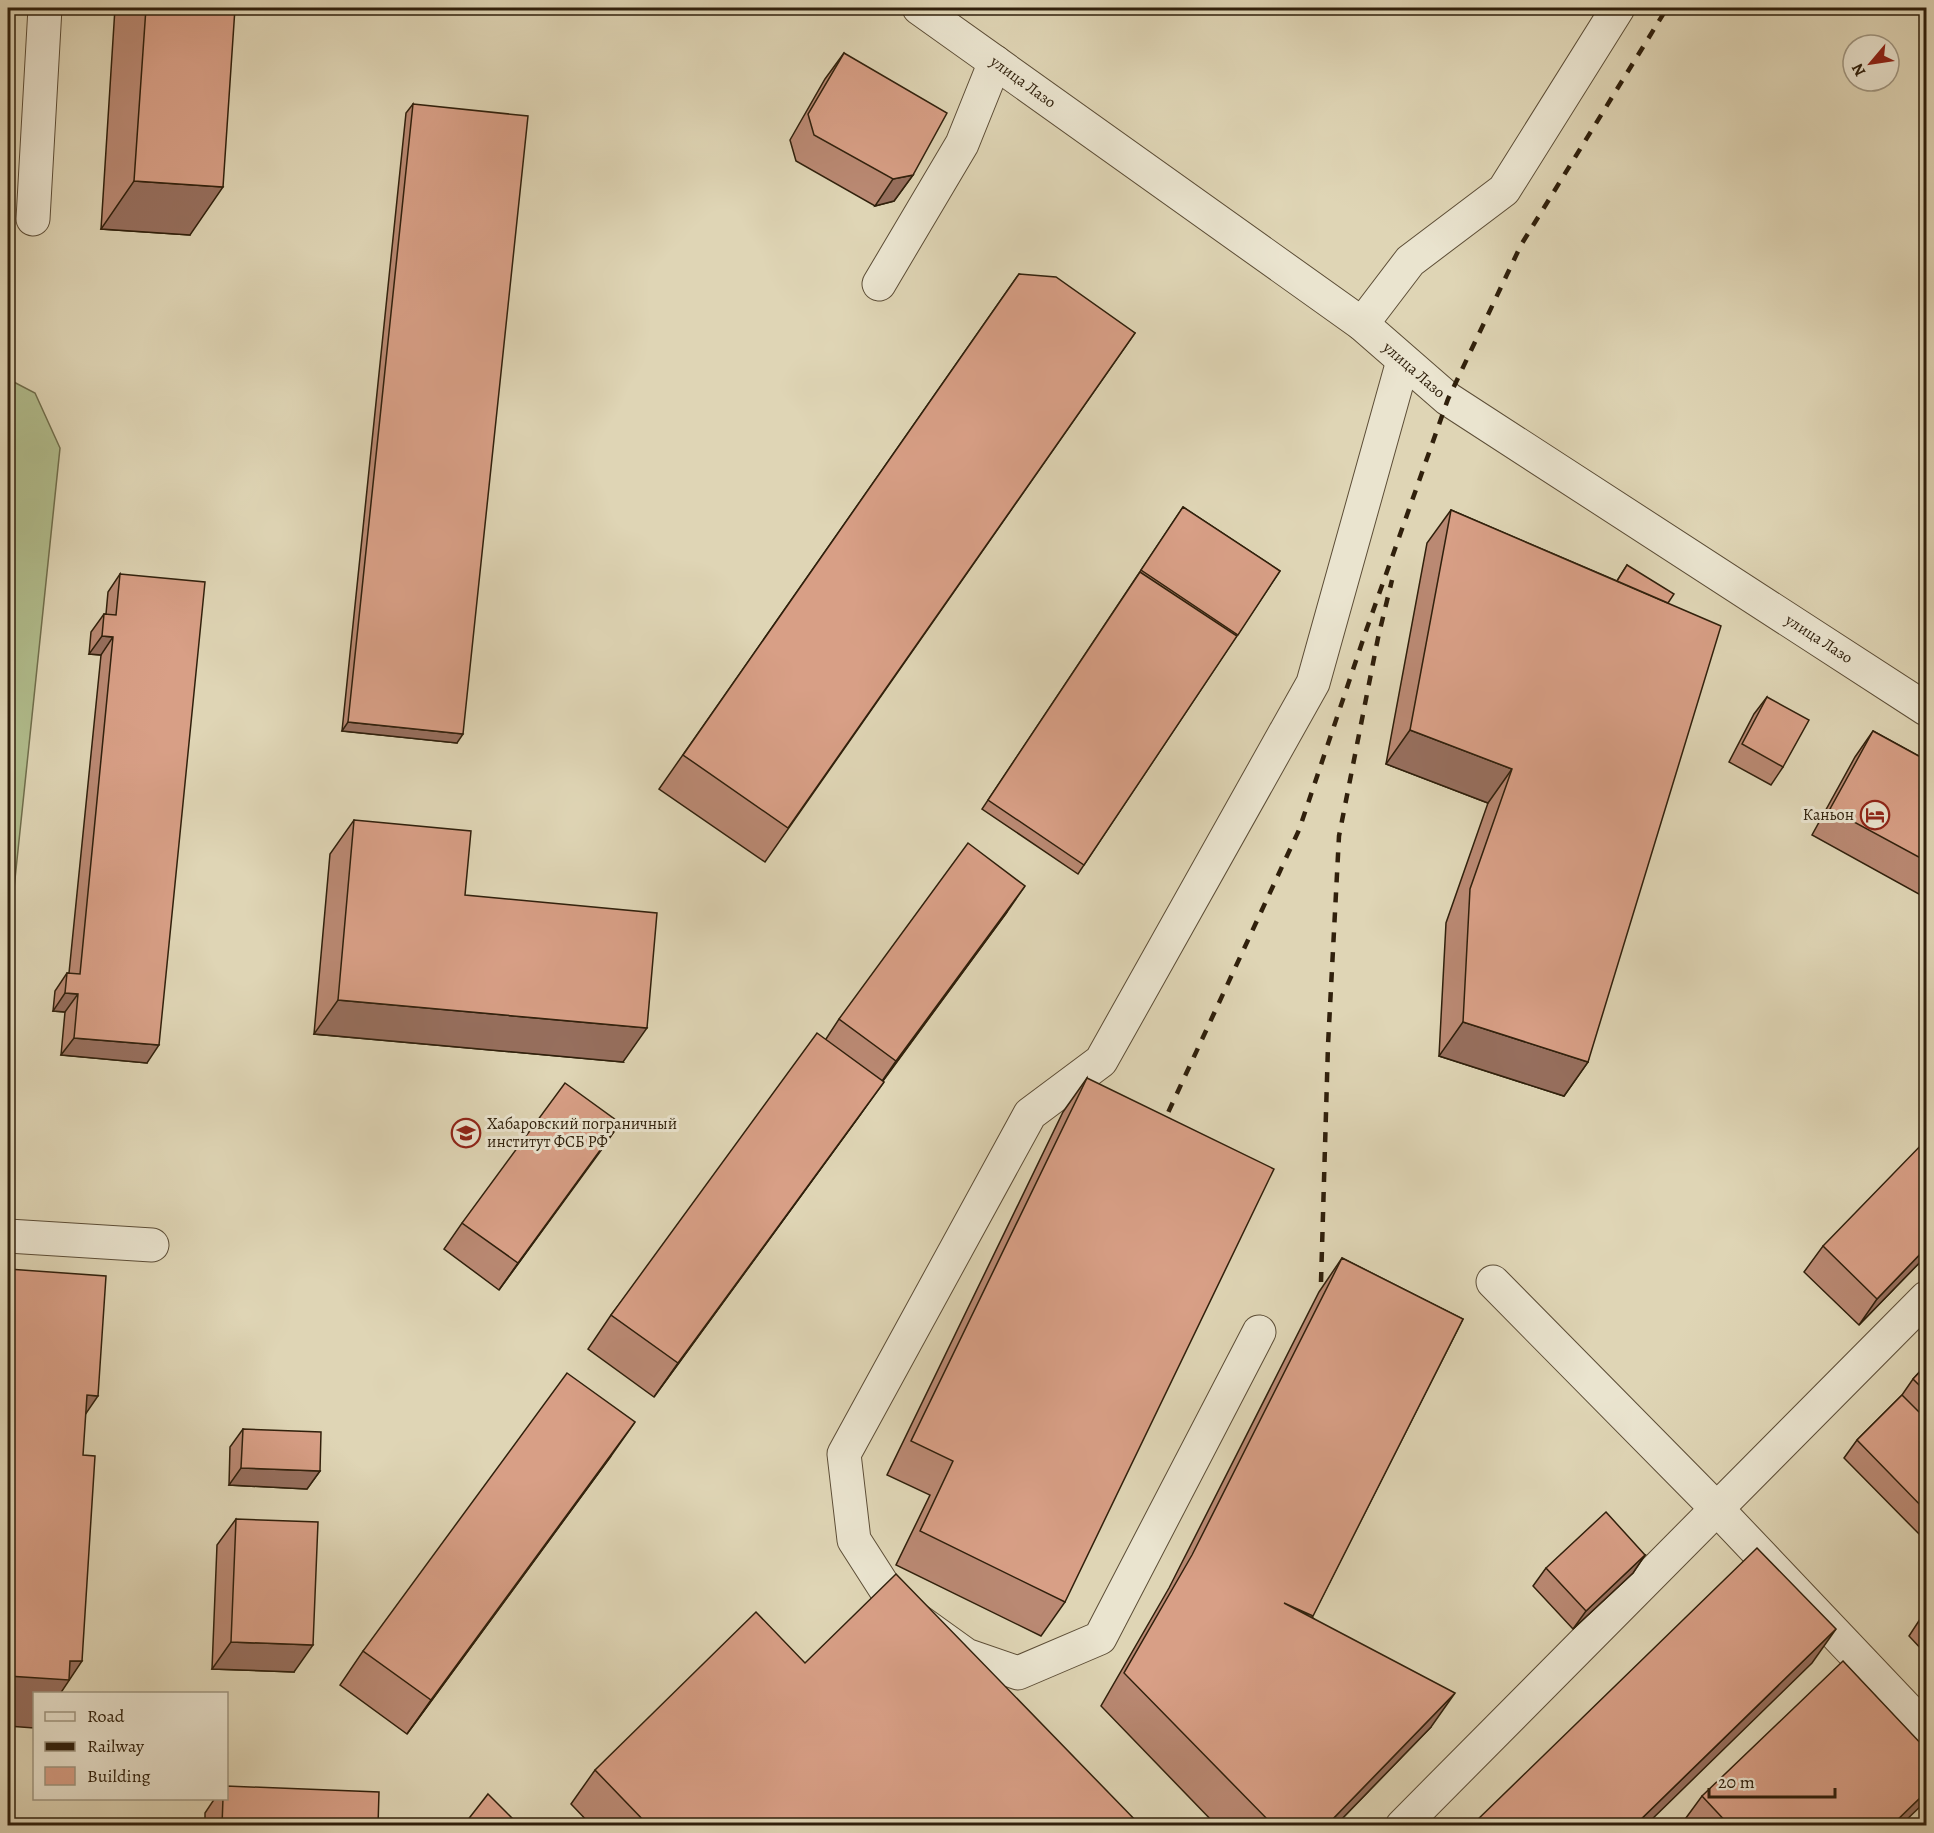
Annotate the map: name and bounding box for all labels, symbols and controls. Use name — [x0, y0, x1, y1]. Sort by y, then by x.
north arrow — [1841, 33, 1901, 93]
street label: улица Лазо — [985, 50, 1060, 113]
text: N — [1846, 59, 1871, 80]
street label: улица Лазо — [1377, 336, 1450, 403]
street label: улица Лазо — [1780, 608, 1857, 669]
hotel icon: Каньон — [1859, 799, 1891, 831]
place label: Каньон — [1803, 804, 1854, 826]
place label: Хабаровский пограничный институт ФСБ РФ — [487, 1113, 677, 1153]
school or university icon: Хабаровский пограничный институт ФСБ РФ — [450, 1117, 482, 1149]
legend — [33, 1692, 228, 1800]
text: Road — [87, 1704, 125, 1728]
text: Railway — [87, 1734, 145, 1758]
scale bar — [1709, 1761, 1835, 1799]
text: Building — [87, 1764, 151, 1788]
text: 20 m — [1718, 1770, 1755, 1794]

